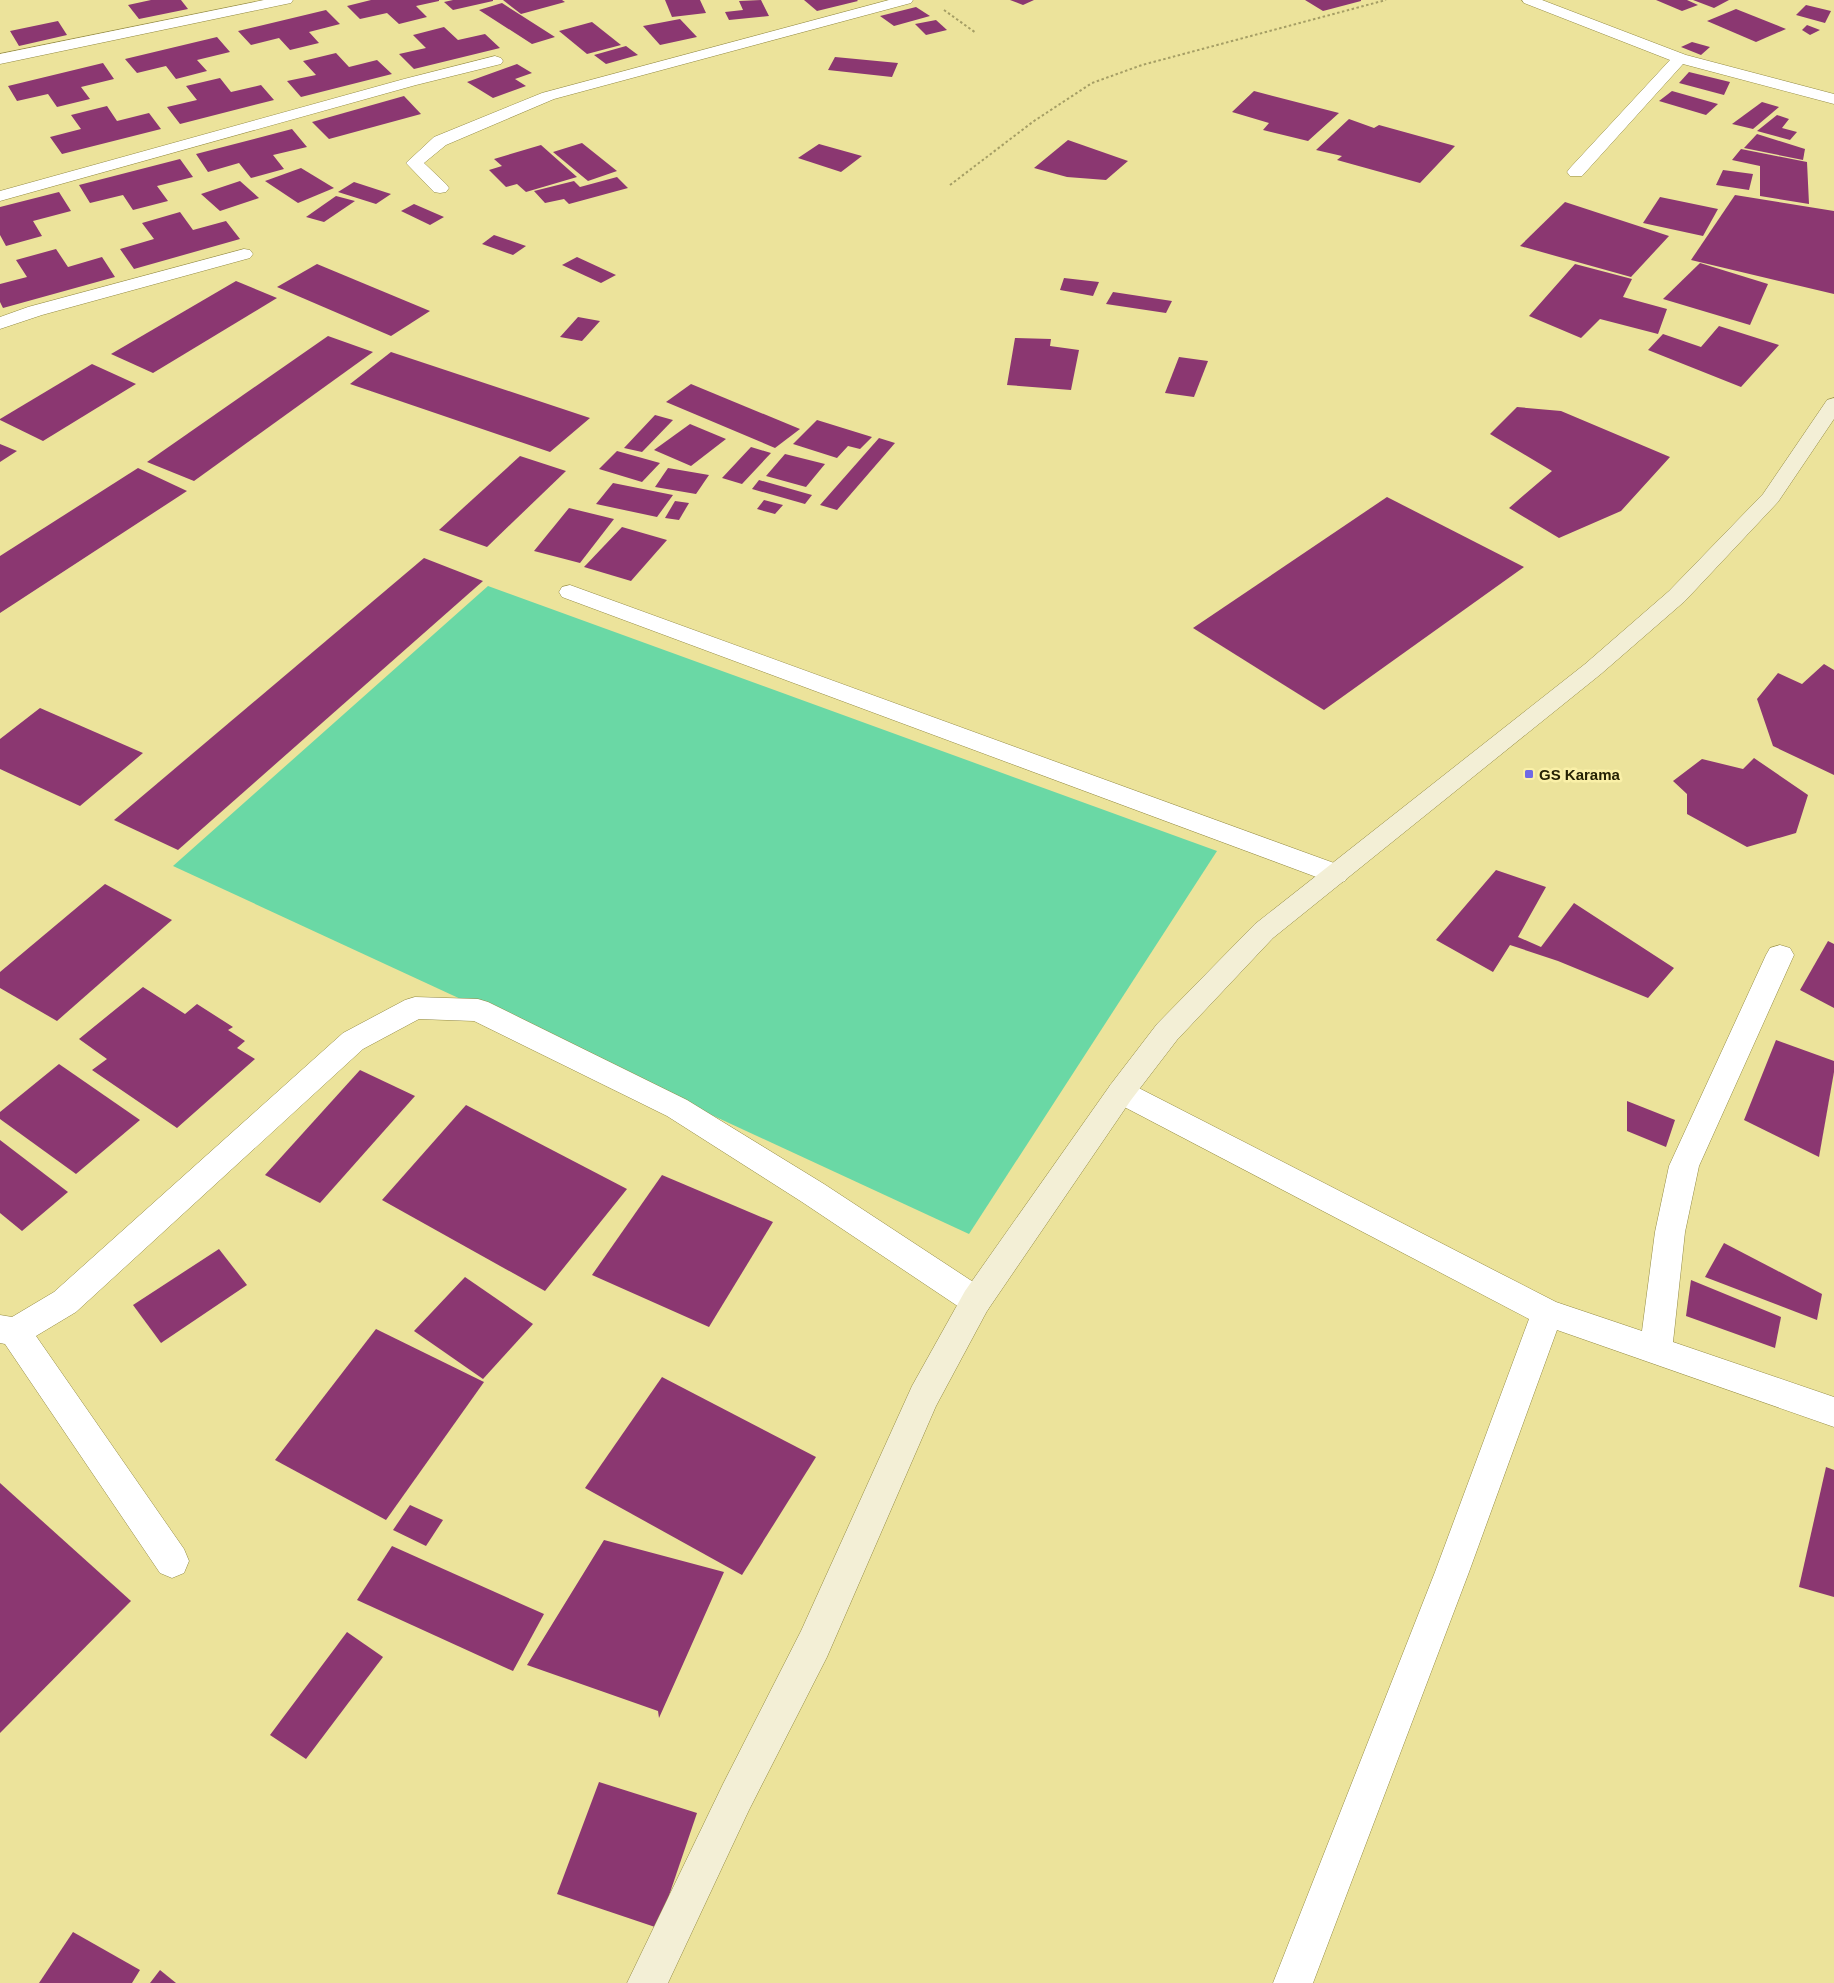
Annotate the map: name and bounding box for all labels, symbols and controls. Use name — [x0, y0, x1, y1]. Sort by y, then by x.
place label: GS Karama — [1539, 766, 1621, 783]
marker: GS Karama — [1523, 768, 1535, 780]

